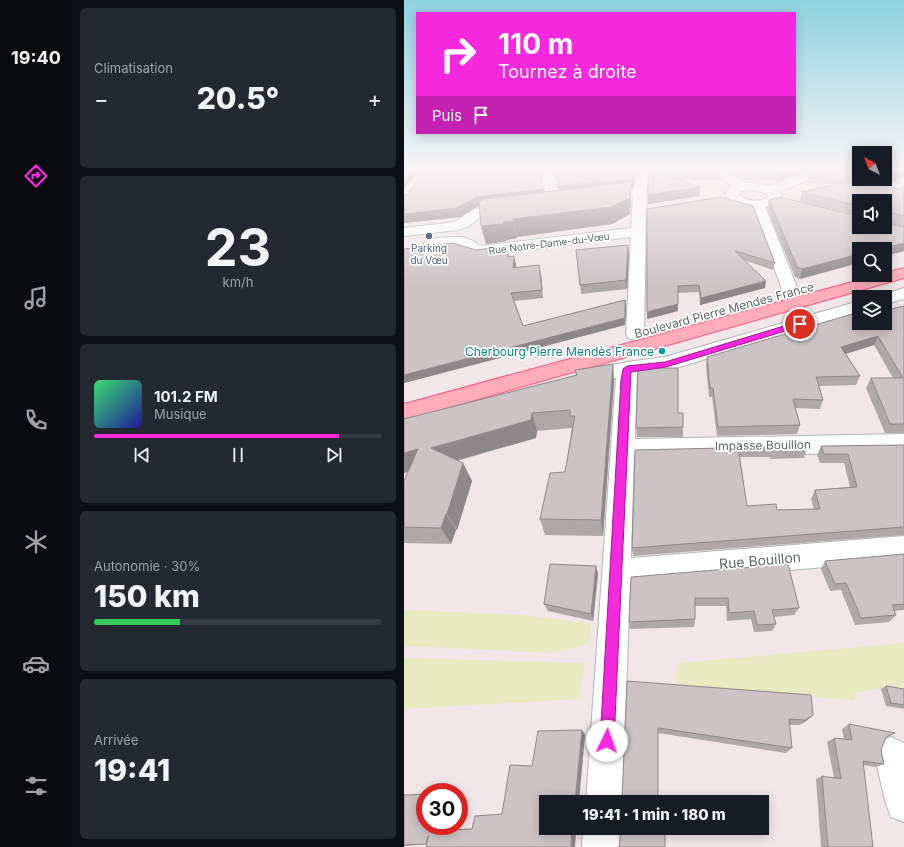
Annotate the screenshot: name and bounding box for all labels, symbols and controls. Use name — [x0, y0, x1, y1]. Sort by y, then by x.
text: 110 m — [498, 27, 573, 61]
icon: right — [432, 28, 484, 80]
text: 19:40 — [11, 47, 61, 68]
text: Climatisation — [94, 60, 173, 76]
text: Tournez à droite — [498, 61, 637, 82]
text: 20.5° — [197, 80, 279, 116]
text: − — [94, 86, 109, 112]
text: + — [367, 86, 382, 112]
icon: arrive — [470, 104, 492, 126]
text: Puis — [432, 106, 462, 125]
north arrow — [852, 146, 892, 186]
map controls — [852, 146, 892, 330]
icon: directions — [22, 162, 50, 190]
button: sound — [852, 194, 892, 234]
text: 23 — [205, 216, 271, 279]
street label: Rue Notre-Dame-du-Vœu — [488, 230, 610, 256]
marker: Parking du Vœu — [424, 231, 434, 241]
place label: Parking du Vœu — [410, 242, 448, 266]
button: search — [852, 242, 892, 282]
text: km/h — [223, 274, 253, 290]
street label: Boulevard Pierre Mendes France — [633, 279, 815, 341]
icon: music — [22, 284, 50, 312]
button: layers — [852, 290, 892, 330]
pin — [783, 307, 817, 341]
icon: arrive — [789, 313, 811, 335]
place label: Cherbourg Pierre Mendès France — [465, 344, 654, 359]
marker: Cherbourg Pierre Mendès France — [657, 346, 667, 356]
text: 101.2 FM — [154, 387, 218, 406]
icon: phone — [22, 406, 50, 434]
text: Musique — [154, 406, 207, 422]
street label: Impasse Bouillon — [715, 437, 811, 453]
icon: previous — [131, 444, 153, 466]
icon: pause — [227, 444, 249, 466]
icon: next — [323, 444, 345, 466]
icon: climate — [22, 528, 50, 556]
street label: Rue Bouillon — [718, 548, 802, 572]
text: Autonomie · 30% — [94, 558, 200, 574]
text: 150 km — [94, 578, 200, 614]
icon: car — [22, 650, 50, 678]
position arrow — [586, 720, 628, 762]
text: Arrivée — [94, 732, 139, 748]
text: 19:41 — [94, 752, 170, 788]
icon: filters — [22, 772, 50, 800]
speed limit sign: 30 — [416, 783, 468, 835]
text: 19:41 · 1 min · 180 m — [582, 805, 726, 824]

